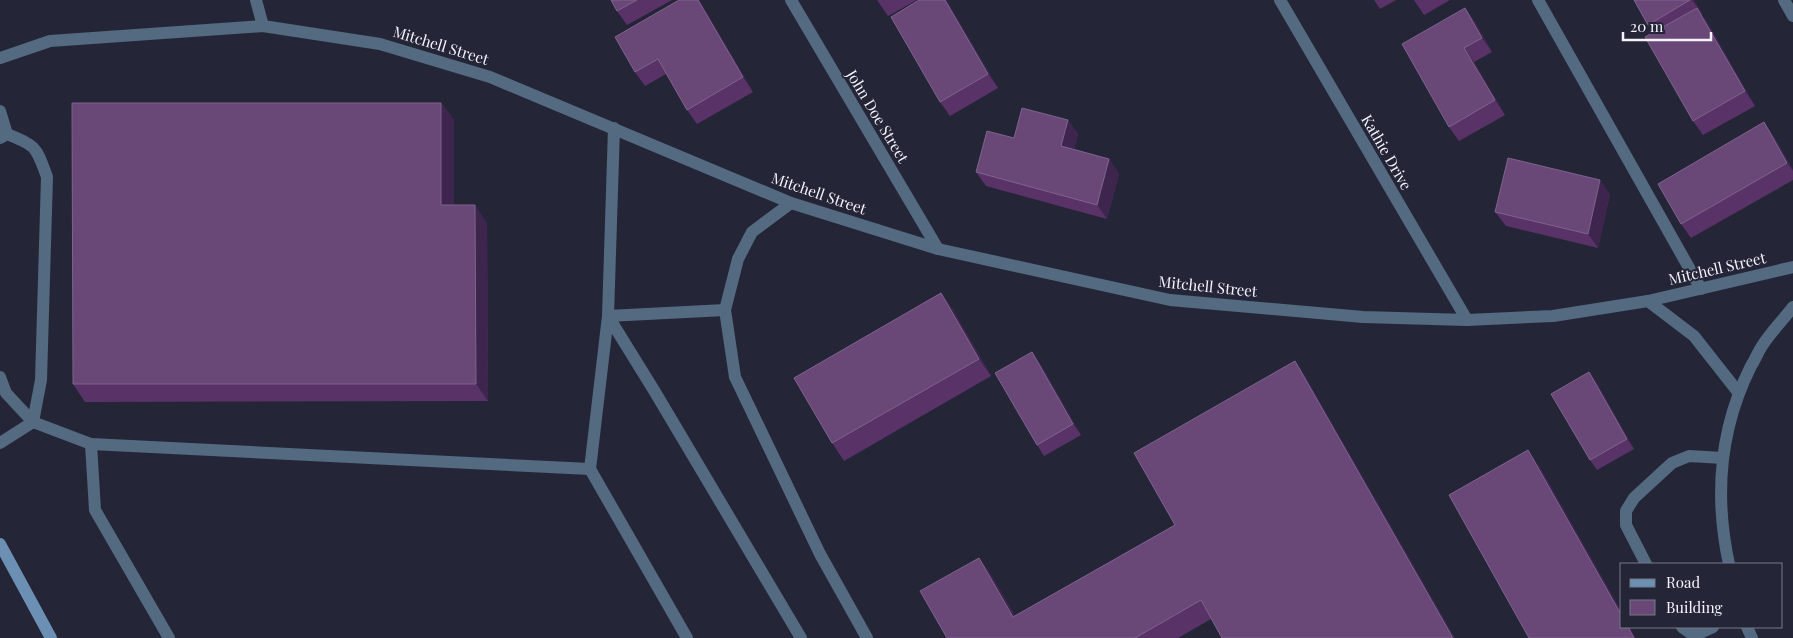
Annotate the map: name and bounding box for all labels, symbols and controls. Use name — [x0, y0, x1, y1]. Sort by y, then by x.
scale bar — [1623, 10, 1710, 42]
text: 20 m — [1630, 16, 1664, 36]
street label: Mitchell Street — [391, 21, 492, 69]
street label: John Doe Street — [842, 65, 914, 167]
street label: Kathie Drive — [1357, 111, 1417, 193]
street label: Mitchell Street — [769, 167, 870, 219]
street label: Mitchell Street — [1666, 247, 1768, 289]
street label: Mitchell Street — [1158, 271, 1259, 301]
legend — [1620, 563, 1783, 628]
text: Road — [1666, 572, 1700, 592]
text: Building — [1666, 597, 1723, 617]

